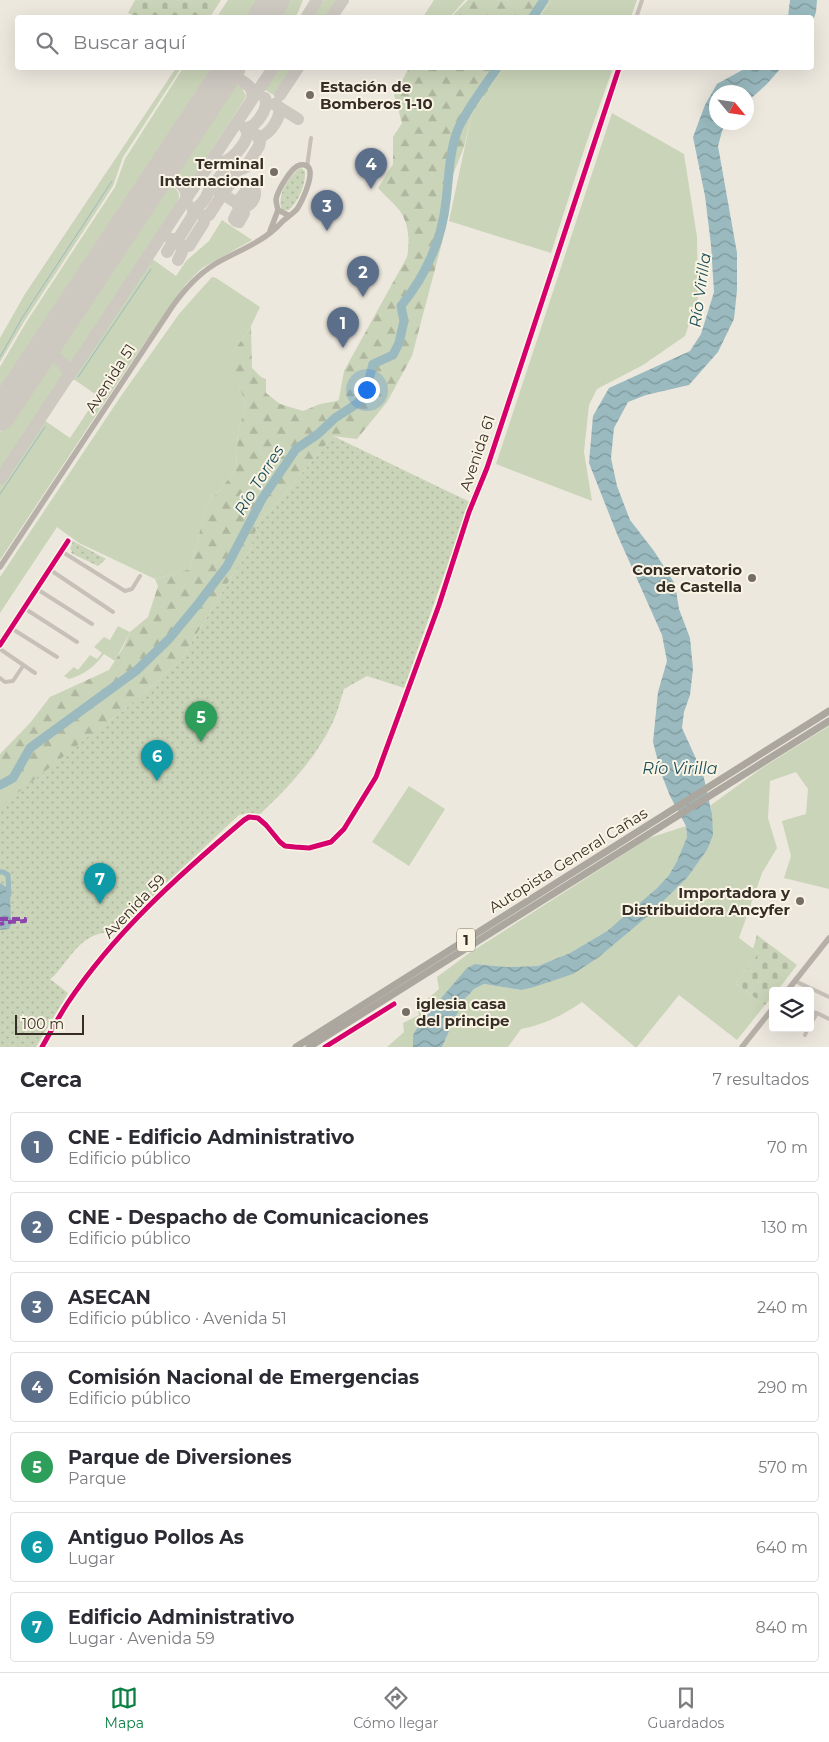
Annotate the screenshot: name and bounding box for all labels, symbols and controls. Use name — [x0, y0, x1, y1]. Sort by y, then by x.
search box — [15, 15, 814, 70]
icon: search — [33, 29, 61, 57]
text: Buscar aquí — [73, 31, 186, 54]
place label: Estación de Bomberos 1-10 — [320, 77, 433, 113]
north arrow — [709, 85, 754, 130]
marker: Estación de Bomberos 1-10 — [304, 89, 316, 101]
pin: 4 — [355, 148, 387, 189]
place label: Terminal Internacional — [160, 154, 264, 190]
marker: Terminal Internacional — [268, 166, 280, 178]
pin: 3 — [311, 190, 343, 231]
water label: Río Virilla — [685, 251, 715, 329]
pin: 2 — [347, 256, 379, 297]
pin: 1 — [327, 307, 359, 348]
street label: Avenida 51 — [81, 340, 139, 416]
your location — [354, 377, 380, 403]
street label: Avenida 61 — [455, 413, 499, 493]
water label: Río Torres — [230, 442, 288, 518]
place label: Conservatorio de Castella — [632, 560, 742, 596]
marker: Conservatorio de Castella — [746, 572, 758, 584]
pin: 5 — [185, 701, 217, 742]
pin: 6 — [141, 740, 173, 781]
water label: Río Virilla — [642, 759, 718, 778]
street label: Autopista General Cañas — [485, 803, 651, 917]
pin: 7 — [84, 863, 116, 904]
street label: Avenida 59 — [99, 870, 169, 942]
place label: Importadora y Distribuidora Ancyfer — [622, 883, 791, 919]
marker: Importadora y Distribuidora Ancyfer — [794, 895, 806, 907]
road number: 1 — [457, 928, 475, 952]
map controls — [769, 987, 814, 1032]
button: layers — [769, 987, 814, 1032]
place label: iglesia casa del principe — [416, 994, 509, 1030]
marker: iglesia casa del principe — [400, 1006, 412, 1018]
scale bar — [15, 1012, 84, 1035]
text: 100 m — [22, 1015, 64, 1033]
text: Cerca — [20, 1067, 82, 1092]
text: 7 resultados — [712, 1070, 809, 1089]
text: CNE - Edificio Administrativo — [68, 1126, 354, 1149]
text: 1 — [34, 1138, 40, 1157]
text: 70 m — [767, 1138, 808, 1157]
text: Edificio público — [68, 1149, 191, 1168]
text: CNE - Despacho de Comunicaciones — [68, 1206, 428, 1229]
text: 2 — [32, 1218, 42, 1237]
text: 130 m — [761, 1218, 808, 1237]
text: Edificio público — [68, 1229, 191, 1248]
text: ASECAN — [68, 1286, 151, 1309]
text: 3 — [32, 1298, 42, 1317]
text: 240 m — [757, 1298, 808, 1317]
text: Edificio público · Avenida 51 — [68, 1309, 287, 1328]
text: Comisión Nacional de Emergencias — [68, 1366, 419, 1389]
text: 4 — [31, 1378, 43, 1397]
text: 290 m — [757, 1378, 808, 1397]
text: Edificio público — [68, 1389, 191, 1408]
text: Parque de Diversiones — [68, 1446, 292, 1469]
text: 5 — [32, 1458, 42, 1477]
text: 570 m — [758, 1458, 808, 1477]
text: Parque — [68, 1469, 126, 1488]
text: Antiguo Pollos As — [68, 1526, 244, 1549]
text: 6 — [32, 1538, 42, 1557]
text: 640 m — [756, 1538, 808, 1557]
text: Lugar — [68, 1549, 115, 1568]
text: Edificio Administrativo — [68, 1606, 295, 1629]
text: 7 — [32, 1618, 42, 1637]
text: 840 m — [755, 1618, 808, 1637]
text: Lugar · Avenida 59 — [68, 1629, 215, 1648]
tab: Mapa — [105, 1684, 144, 1732]
tab: Cómo llegar — [353, 1684, 438, 1732]
tab: Guardados — [648, 1684, 724, 1732]

